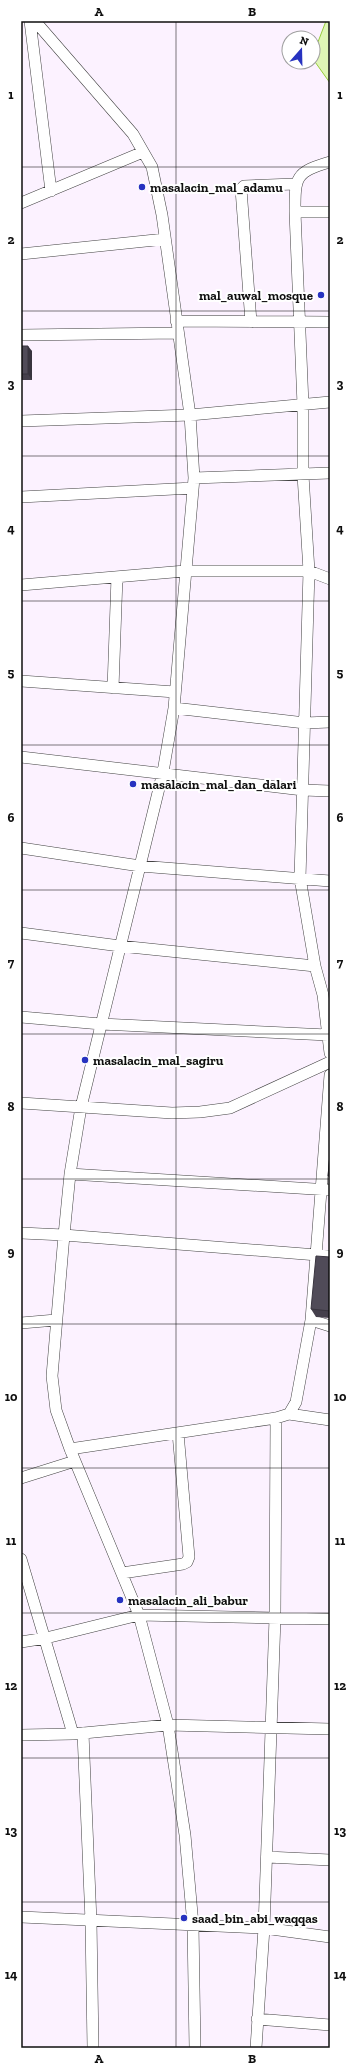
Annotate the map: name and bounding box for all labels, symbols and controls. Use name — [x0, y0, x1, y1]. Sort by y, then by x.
text: A — [95, 4, 104, 19]
text: B — [248, 4, 256, 19]
north arrow — [281, 30, 321, 70]
text: N — [298, 34, 311, 49]
text: 1 — [8, 87, 14, 102]
text: 1 — [337, 87, 343, 102]
place label: masalacin_mal_adamu — [150, 180, 283, 195]
marker: masalacin_mal_adamu — [137, 182, 147, 192]
text: 2 — [8, 232, 15, 247]
text: 2 — [337, 232, 344, 247]
place label: mal_auwal_mosque — [199, 288, 314, 303]
marker: mal_auwal_mosque — [316, 290, 326, 300]
text: 3 — [8, 376, 15, 391]
text: 3 — [337, 376, 344, 391]
text: 4 — [7, 521, 15, 536]
text: 4 — [336, 521, 344, 536]
text: 5 — [8, 665, 15, 680]
text: 5 — [337, 665, 344, 680]
place label: masalacin_mal_dan_dalari — [141, 777, 296, 792]
marker: masalacin_mal_dan_dalari — [128, 779, 138, 789]
text: 6 — [8, 810, 15, 825]
text: 6 — [337, 810, 344, 825]
text: 7 — [8, 955, 15, 970]
text: 7 — [337, 955, 344, 970]
place label: masalacin_mal_sagiru — [93, 1053, 224, 1068]
marker: masalacin_mal_sagiru — [80, 1055, 90, 1065]
text: 8 — [7, 1099, 15, 1114]
text: 8 — [336, 1099, 344, 1114]
text: 9 — [8, 1244, 15, 1259]
text: 9 — [337, 1244, 344, 1259]
text: 10 — [5, 1389, 18, 1404]
text: 10 — [334, 1389, 347, 1404]
text: 11 — [6, 1533, 17, 1548]
text: 11 — [335, 1533, 346, 1548]
place label: masalacin_ali_babur — [128, 1593, 248, 1608]
marker: masalacin_ali_babur — [115, 1595, 125, 1605]
text: 12 — [5, 1678, 17, 1693]
text: 12 — [334, 1678, 346, 1693]
text: 13 — [5, 1823, 17, 1838]
text: 13 — [334, 1823, 346, 1838]
place label: saad_bin_abi_waqqas — [192, 1911, 318, 1926]
marker: saad_bin_abi_waqqas — [179, 1913, 189, 1923]
text: 14 — [5, 1967, 18, 1982]
text: 14 — [334, 1967, 347, 1982]
text: A — [95, 2051, 104, 2066]
text: B — [248, 2051, 256, 2066]

